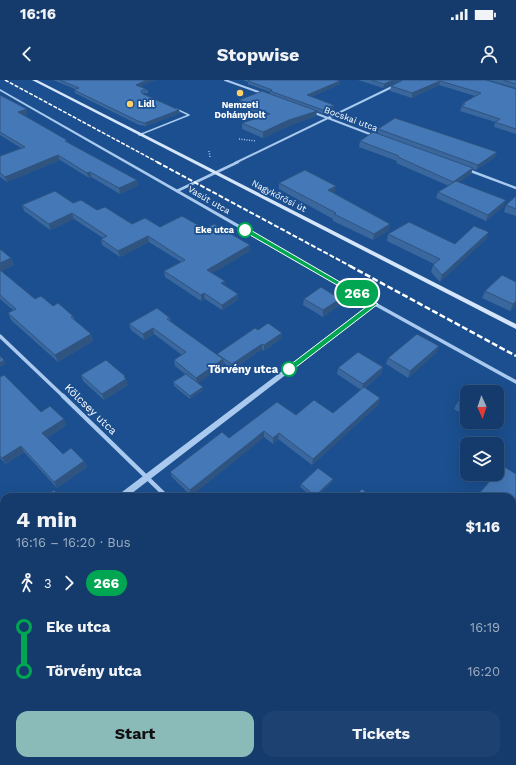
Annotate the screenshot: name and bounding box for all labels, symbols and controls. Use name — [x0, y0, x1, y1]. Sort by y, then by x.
text: 16:16 — [20, 5, 56, 23]
icon: back — [16, 43, 38, 65]
icon: person — [478, 43, 500, 65]
text: Stopwise — [217, 44, 299, 65]
marker: Nemzeti Dohánybolt — [235, 88, 245, 98]
marker: Lidl — [125, 99, 135, 109]
place label: Lidl — [138, 99, 155, 109]
place label: Nemzeti Dohánybolt — [215, 100, 265, 120]
street label: Bocskai utca — [323, 105, 379, 133]
street label: Nagykőrösi út — [250, 178, 308, 214]
street label: Vasút utca — [186, 184, 232, 216]
marker: Eke utca — [237, 222, 253, 238]
place label: Eke utca — [195, 225, 235, 235]
line badge: 266 — [334, 280, 380, 306]
text: 266 — [344, 285, 370, 301]
marker: Törvény utca — [281, 361, 297, 377]
place label: Törvény utca — [208, 363, 279, 376]
street label: Kölcsey utca — [62, 381, 120, 438]
north arrow — [460, 385, 504, 429]
map controls — [460, 385, 504, 481]
button: layers — [460, 437, 504, 481]
text: 4 min — [16, 507, 77, 532]
text: $1.16 — [465, 518, 500, 536]
text: 16:16 – 16:20 · Bus — [16, 535, 131, 550]
icon: walk — [16, 572, 38, 594]
icon: forward — [58, 572, 80, 594]
text: 266 — [94, 575, 119, 591]
text: 3 — [44, 576, 52, 591]
text: Eke utca — [46, 618, 110, 636]
text: 16:19 — [470, 620, 500, 635]
text: Törvény utca — [46, 662, 141, 680]
text: 16:20 — [468, 664, 500, 679]
button: Start — [16, 711, 254, 757]
button: Tickets — [262, 711, 500, 757]

